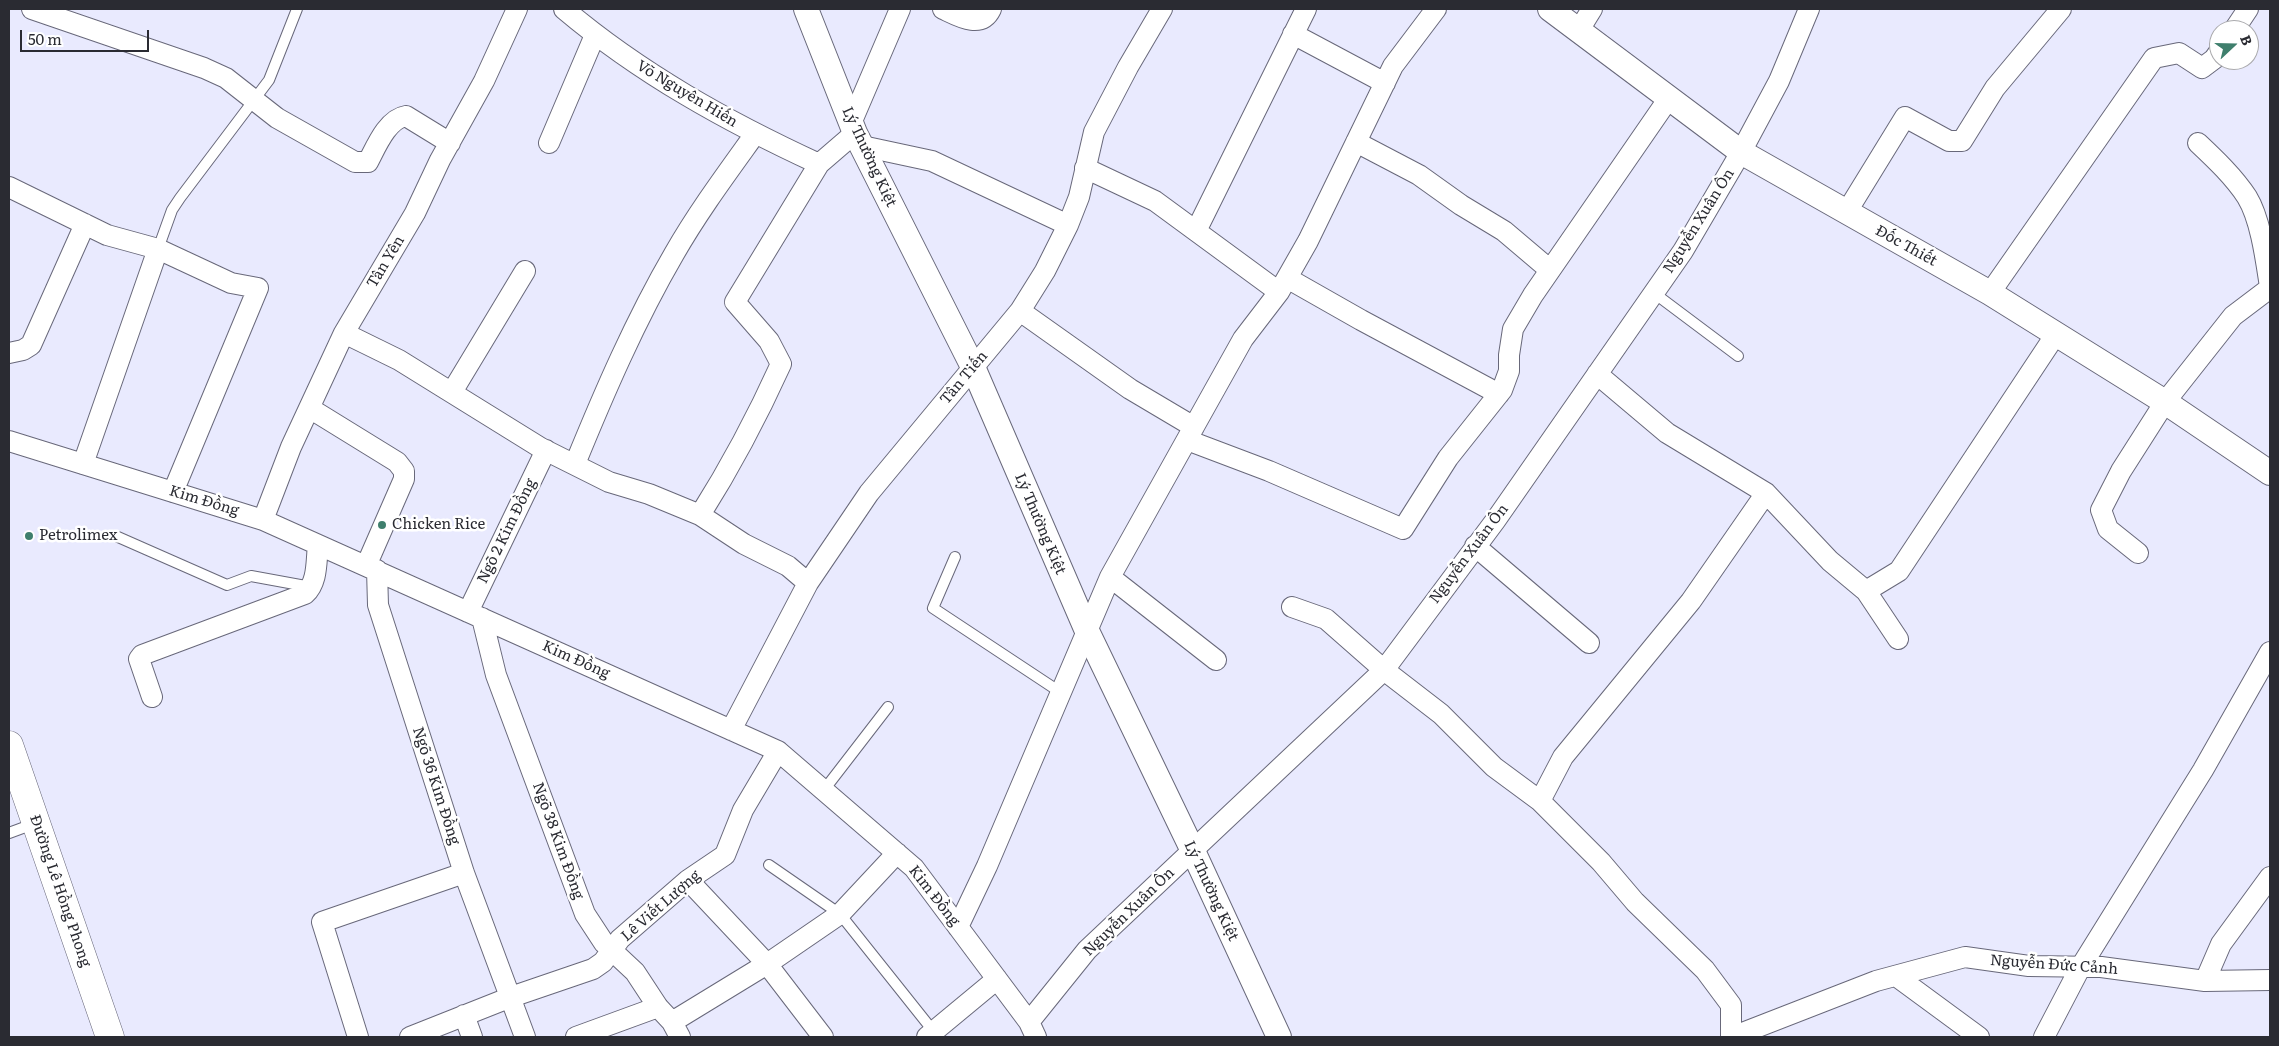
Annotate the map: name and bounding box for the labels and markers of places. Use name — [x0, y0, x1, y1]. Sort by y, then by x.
place label: Chicken Rice — [392, 516, 485, 534]
marker: Chicken Rice — [376, 519, 388, 531]
place label: Petrolimex — [39, 527, 118, 545]
marker: Petrolimex — [23, 530, 35, 542]

